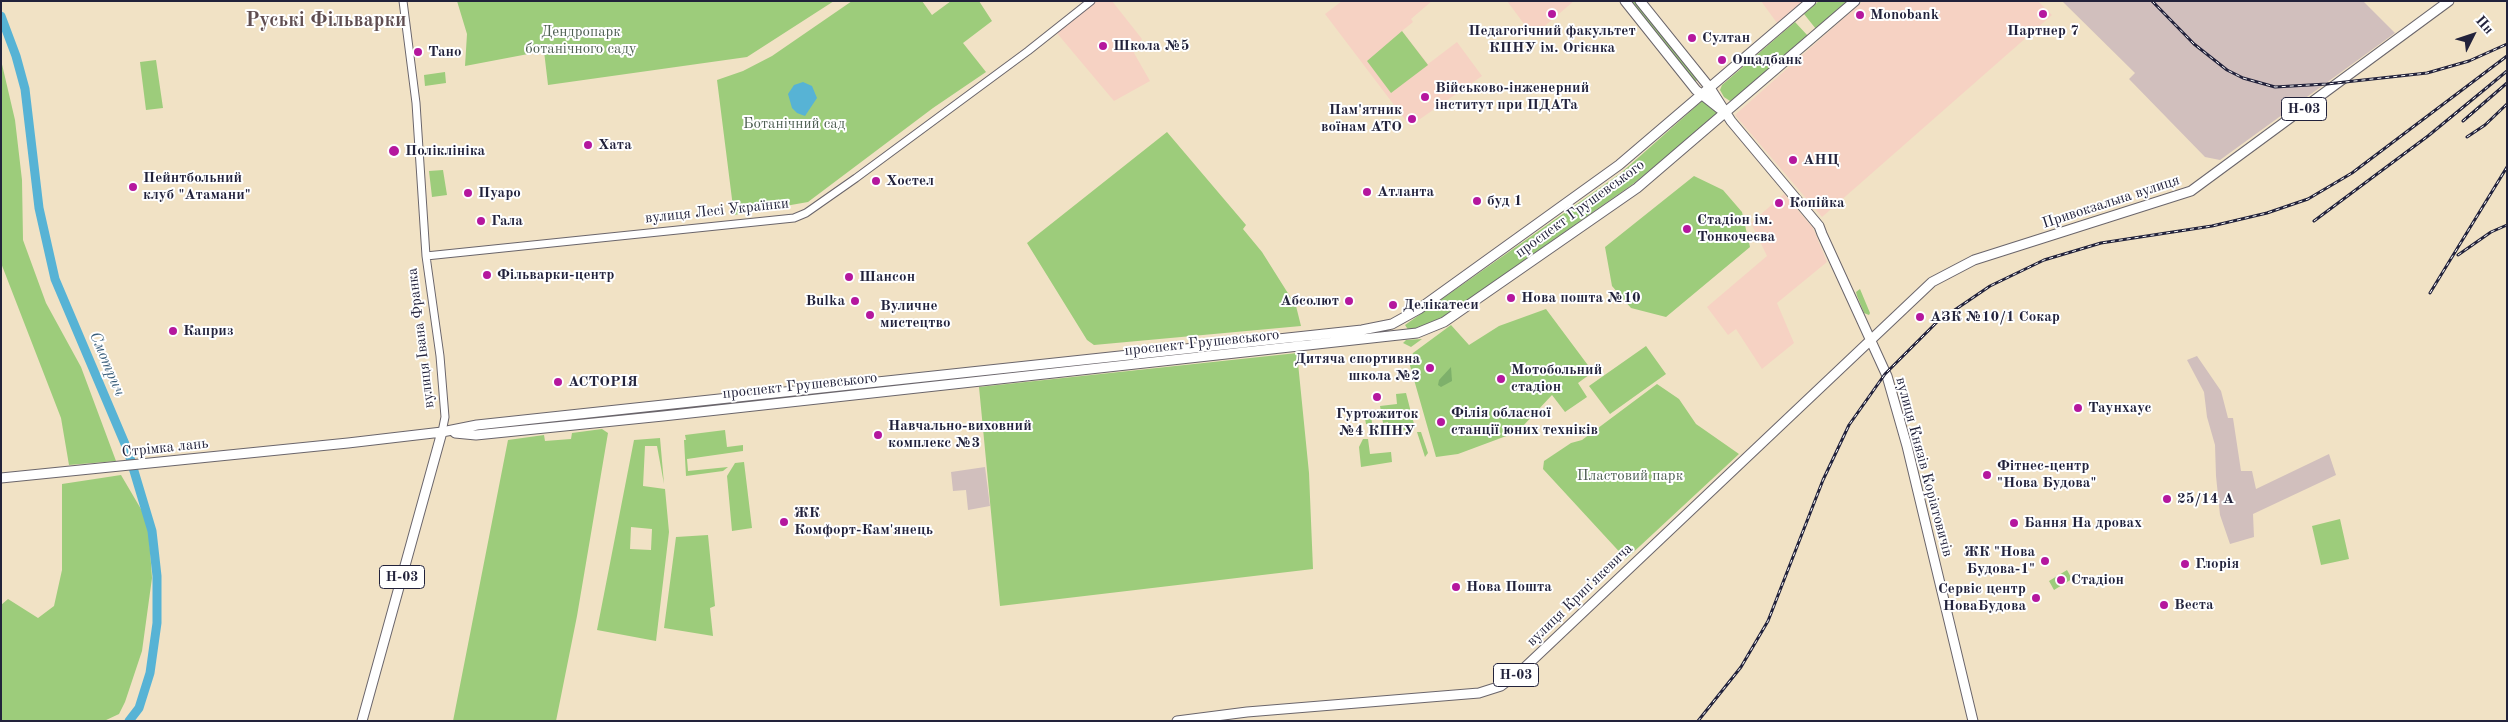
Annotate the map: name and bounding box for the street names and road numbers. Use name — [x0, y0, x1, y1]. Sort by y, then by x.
road number: Н-03 — [2282, 98, 2326, 120]
street label: проспект Грушевського — [1512, 156, 1648, 262]
street label: Привокзальна вулиця — [2040, 171, 2182, 233]
street label: вулиця Лесі Українки — [644, 194, 790, 228]
street label: вулиця Івана Франка — [403, 267, 439, 409]
street label: проспект Грушевського — [1124, 326, 1280, 360]
street label: проспект Грушевського — [722, 369, 878, 403]
street label: вулиця Князів Коріатовичів — [1891, 375, 1957, 559]
street label: Стрімка лань — [121, 435, 209, 461]
street label: вулиця Крипʼякевича — [1523, 540, 1637, 650]
road number: Н-03 — [380, 566, 424, 588]
road number: Н-03 — [1494, 664, 1538, 686]

